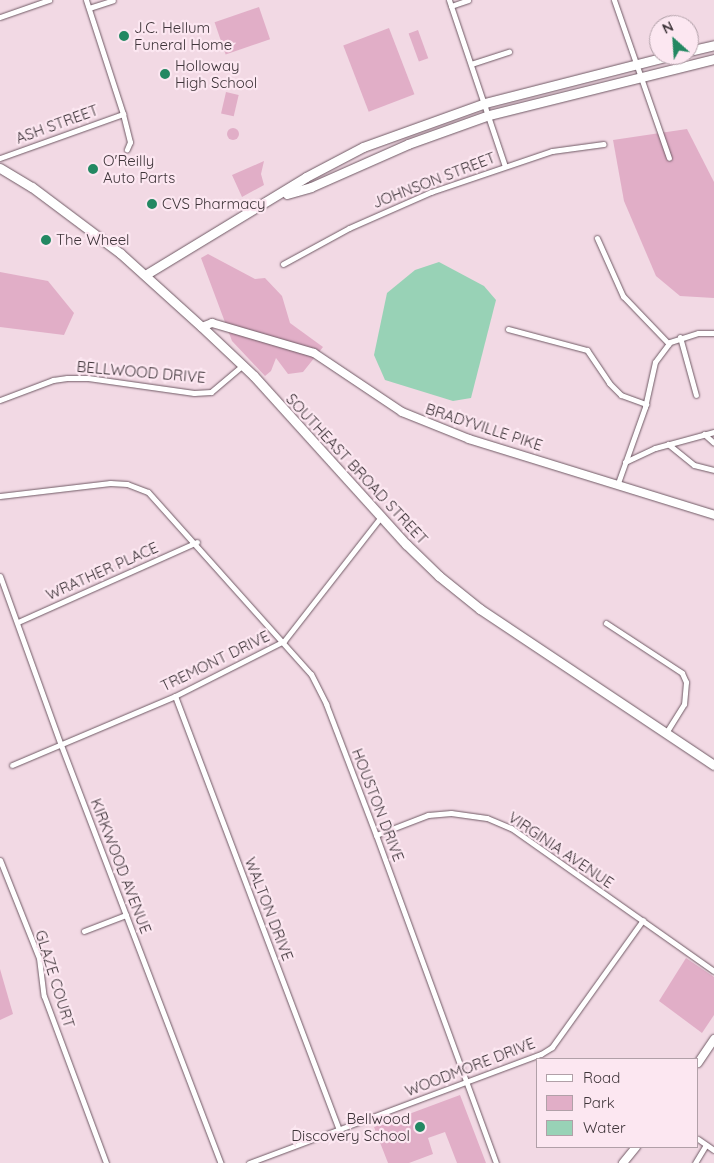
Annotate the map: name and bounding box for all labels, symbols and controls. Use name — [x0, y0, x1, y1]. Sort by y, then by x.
north arrow — [649, 15, 699, 65]
text: N — [659, 17, 676, 38]
place label: J.C. Hellum Funeral Home — [134, 18, 232, 53]
marker: J.C. Hellum Funeral Home — [118, 30, 130, 42]
place label: Holloway High School — [175, 56, 257, 91]
marker: Holloway High School — [159, 68, 171, 80]
street label: ASH STREET — [13, 101, 101, 147]
street label: JOHNSON STREET — [370, 148, 498, 212]
place label: O'Reilly Auto Parts — [103, 151, 175, 186]
marker: O'Reilly Auto Parts — [87, 163, 99, 175]
place label: CVS Pharmacy — [162, 195, 266, 213]
marker: CVS Pharmacy — [146, 198, 158, 210]
place label: The Wheel — [56, 231, 130, 249]
marker: The Wheel — [40, 234, 52, 246]
street label: BELLWOOD DRIVE — [76, 357, 206, 387]
street label: SOUTHEAST BROAD STREET — [282, 390, 432, 548]
street label: BRADYVILLE PIKE — [423, 400, 545, 454]
street label: WRATHER PLACE — [43, 538, 161, 604]
street label: TREMONT DRIVE — [158, 627, 272, 695]
street label: HOUSTON DRIVE — [348, 746, 408, 864]
street label: KIRKWOOD AVENUE — [87, 796, 155, 936]
street label: VIRGINIA AVENUE — [505, 808, 617, 892]
street label: WALTON DRIVE — [241, 855, 297, 963]
street label: GLAZE COURT — [32, 928, 78, 1030]
street label: WOODMORE DRIVE — [402, 1034, 538, 1100]
legend — [536, 1058, 699, 1148]
text: Road — [583, 1068, 620, 1087]
text: Park — [583, 1093, 615, 1112]
place label: Bellwood Discovery School — [291, 1109, 410, 1144]
text: Water — [583, 1118, 626, 1137]
marker: Bellwood Discovery School — [414, 1121, 426, 1133]

